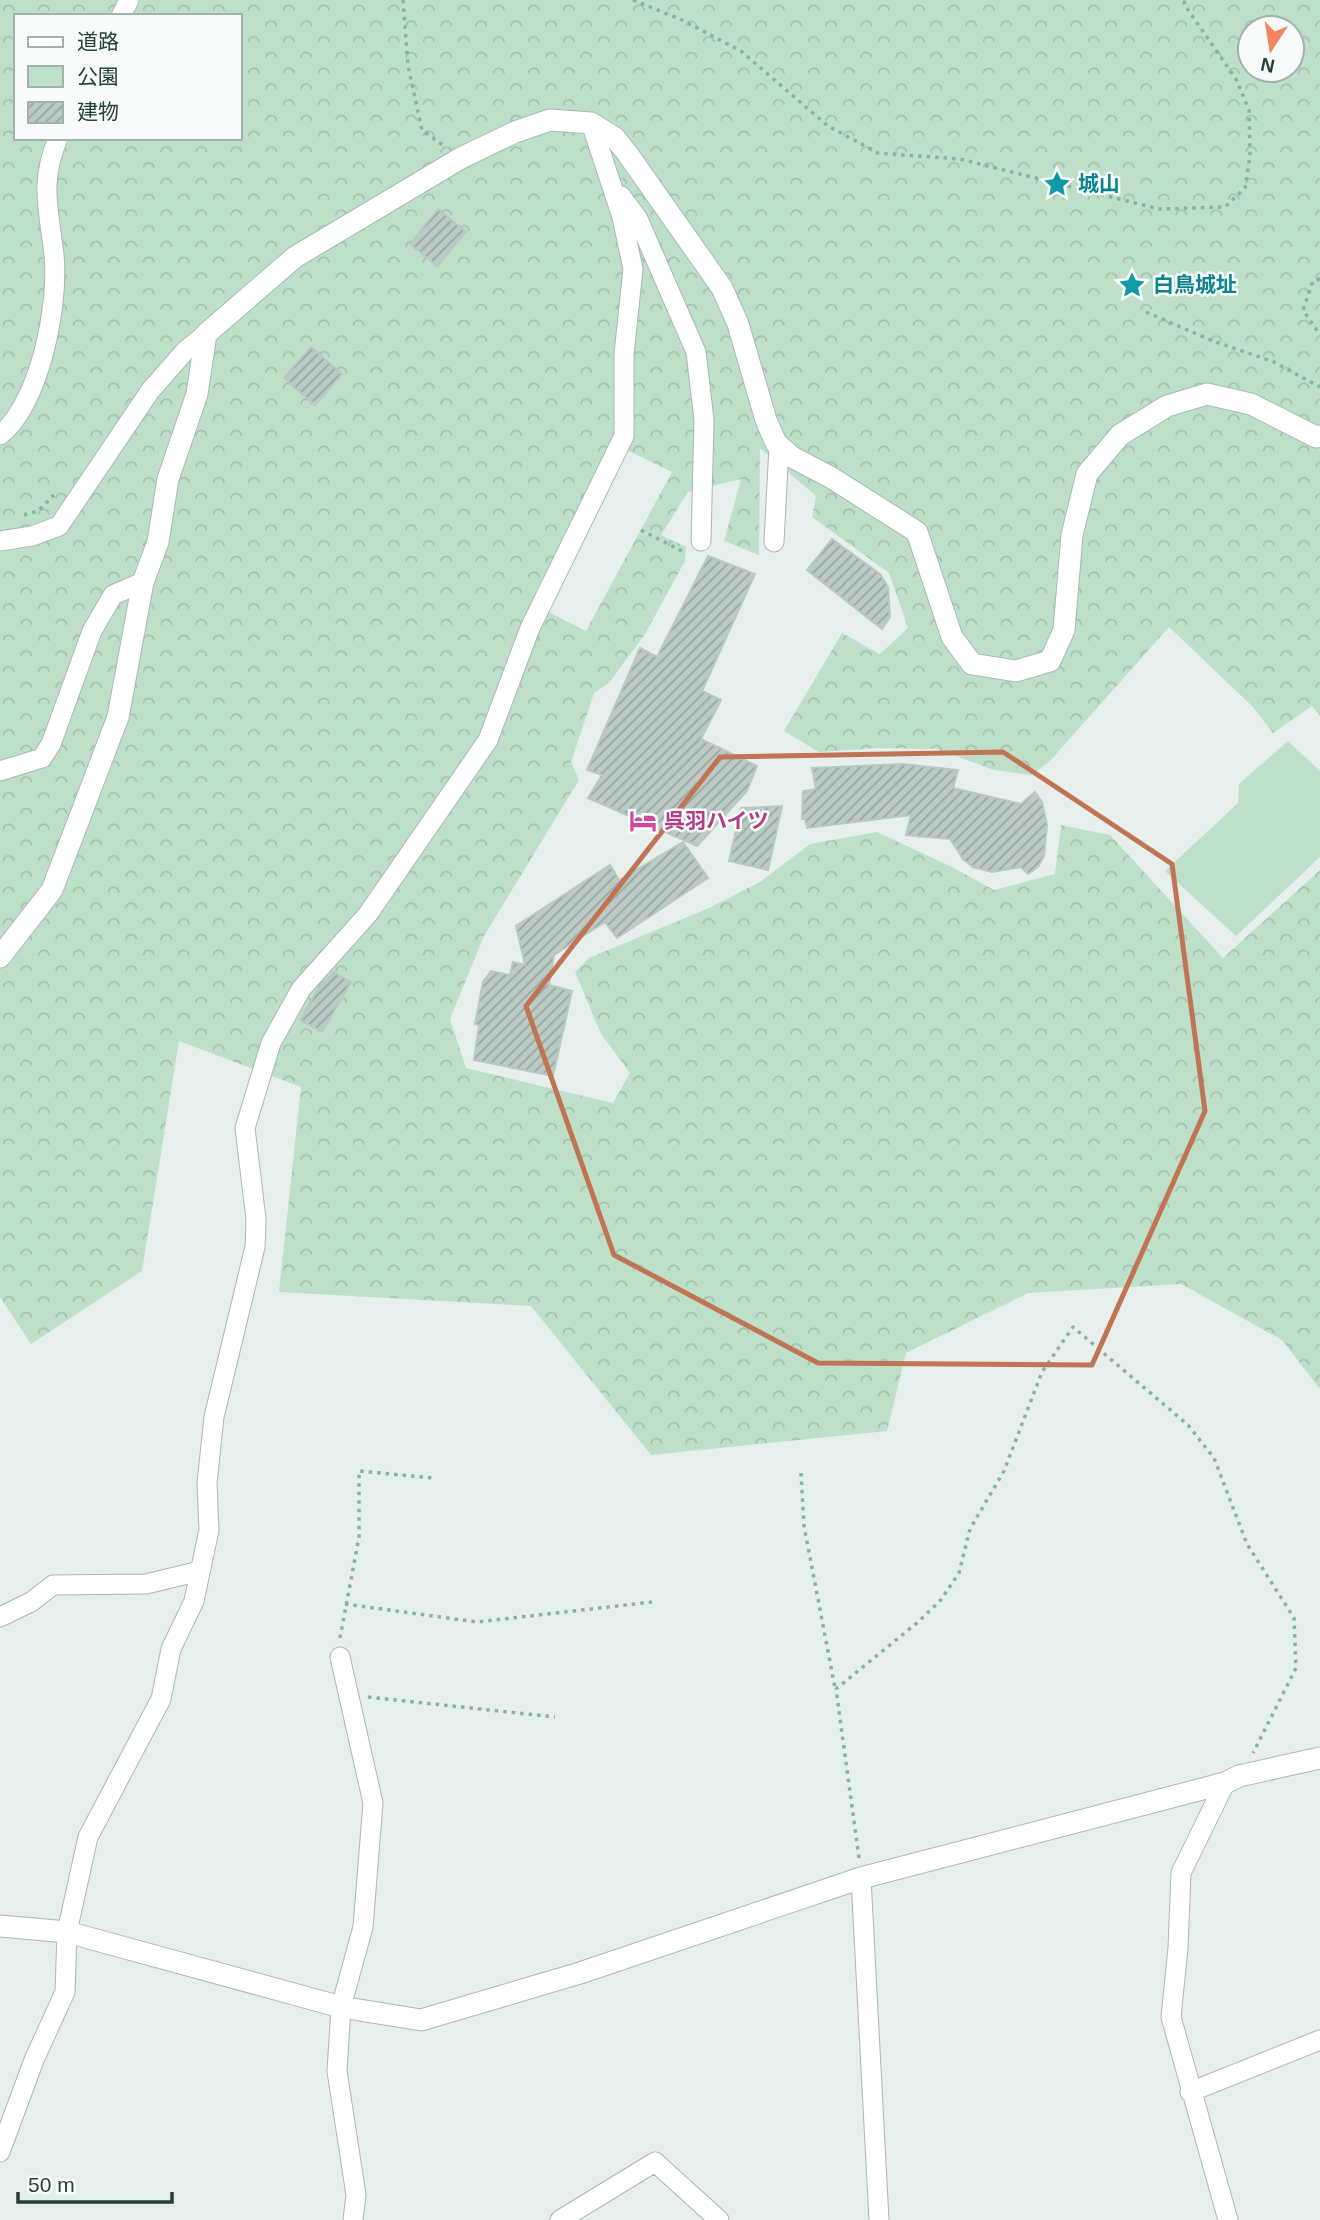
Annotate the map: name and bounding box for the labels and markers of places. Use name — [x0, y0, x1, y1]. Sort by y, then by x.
place icon: 城山 — [1042, 169, 1072, 199]
place label: 城山 — [1078, 172, 1120, 195]
place icon: 白鳥城址 — [1117, 270, 1147, 300]
place label: 白鳥城址 — [1153, 273, 1237, 296]
hotel icon: 呉羽ハイツ — [628, 806, 658, 836]
place label: 呉羽ハイツ — [664, 809, 769, 832]

